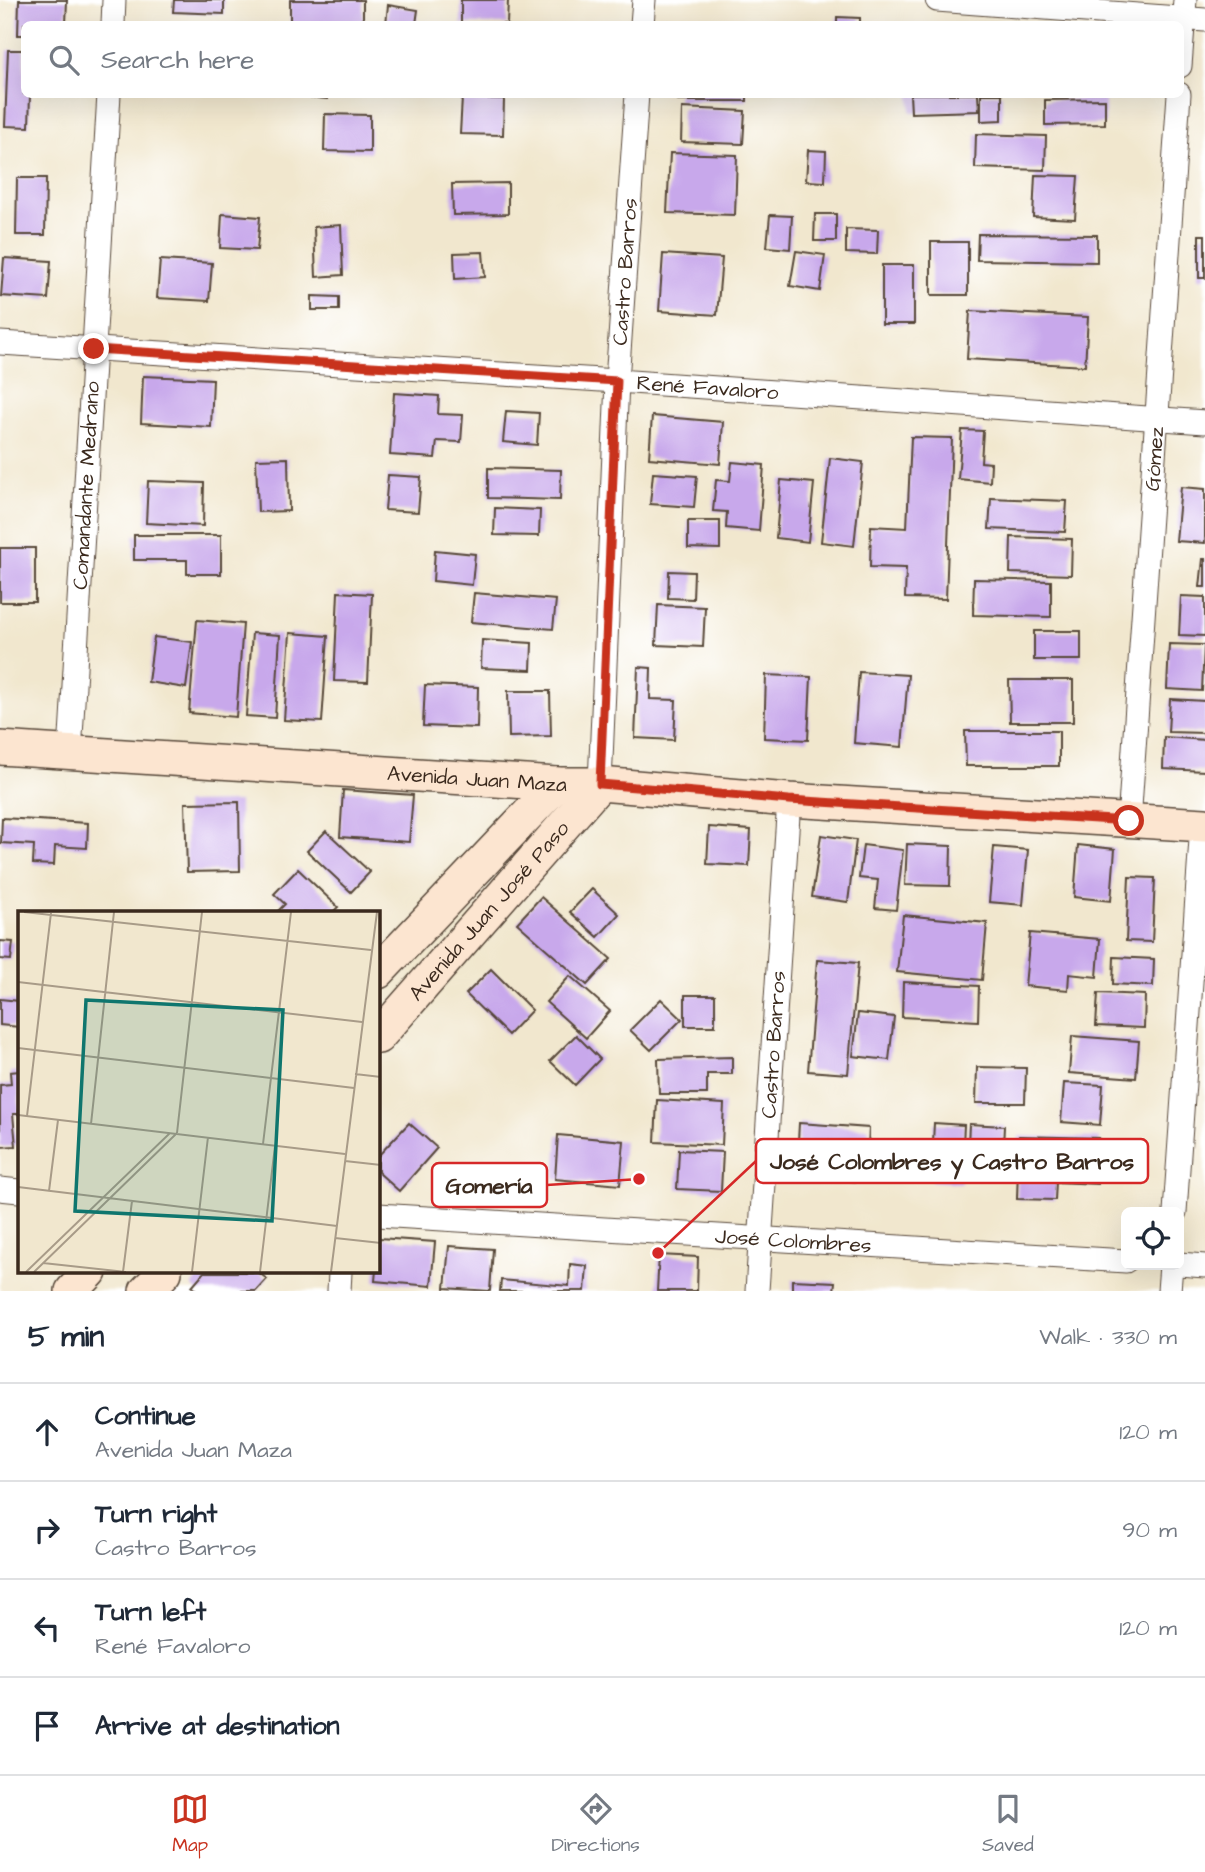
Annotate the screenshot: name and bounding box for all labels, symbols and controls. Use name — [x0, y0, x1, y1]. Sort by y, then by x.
search box — [21, 21, 1184, 98]
icon: search — [45, 41, 83, 79]
text: Search here — [101, 42, 254, 78]
street label: Castro Barros — [605, 197, 644, 346]
route end — [78, 333, 109, 364]
street label: René Favaloro — [636, 368, 780, 407]
street label: Comandante Medrano — [65, 380, 106, 590]
street label: Gómez — [1137, 425, 1171, 492]
street label: Avenida Juan Maza — [386, 759, 567, 799]
route start — [1113, 805, 1144, 836]
street label: Avenida Juan José Paso — [402, 814, 576, 1007]
inset map — [18, 911, 380, 1274]
street label: Castro Barros — [754, 970, 792, 1119]
callout: José Colombres y Castro Barros — [756, 1139, 1148, 1183]
text: José Colombres y Castro Barros — [769, 1146, 1135, 1180]
callout: Gomería — [432, 1163, 547, 1207]
text: Gomería — [445, 1170, 533, 1202]
map controls — [1121, 1207, 1184, 1270]
button: locate — [1121, 1207, 1184, 1270]
street label: José Colombres — [714, 1221, 872, 1260]
text: 5 min — [28, 1316, 104, 1358]
text: Walk · 330 m — [1039, 1321, 1177, 1353]
text: Continue — [95, 1398, 196, 1434]
icon: ahead — [28, 1413, 66, 1451]
text: 120 m — [1119, 1416, 1177, 1448]
text: Avenida Juan Maza — [95, 1434, 292, 1466]
text: Turn right — [95, 1496, 217, 1532]
icon: right — [28, 1511, 66, 1549]
text: 90 m — [1122, 1514, 1177, 1546]
text: Castro Barros — [95, 1532, 257, 1564]
text: Turn left — [95, 1594, 206, 1630]
icon: left — [28, 1609, 66, 1647]
text: 120 m — [1119, 1612, 1177, 1644]
text: René Favaloro — [95, 1630, 250, 1662]
icon: arrive — [28, 1707, 66, 1745]
text: Arrive at destination — [95, 1708, 340, 1744]
tab: Map — [171, 1790, 209, 1859]
tab: Directions — [551, 1790, 640, 1859]
tab: Saved — [982, 1790, 1034, 1859]

